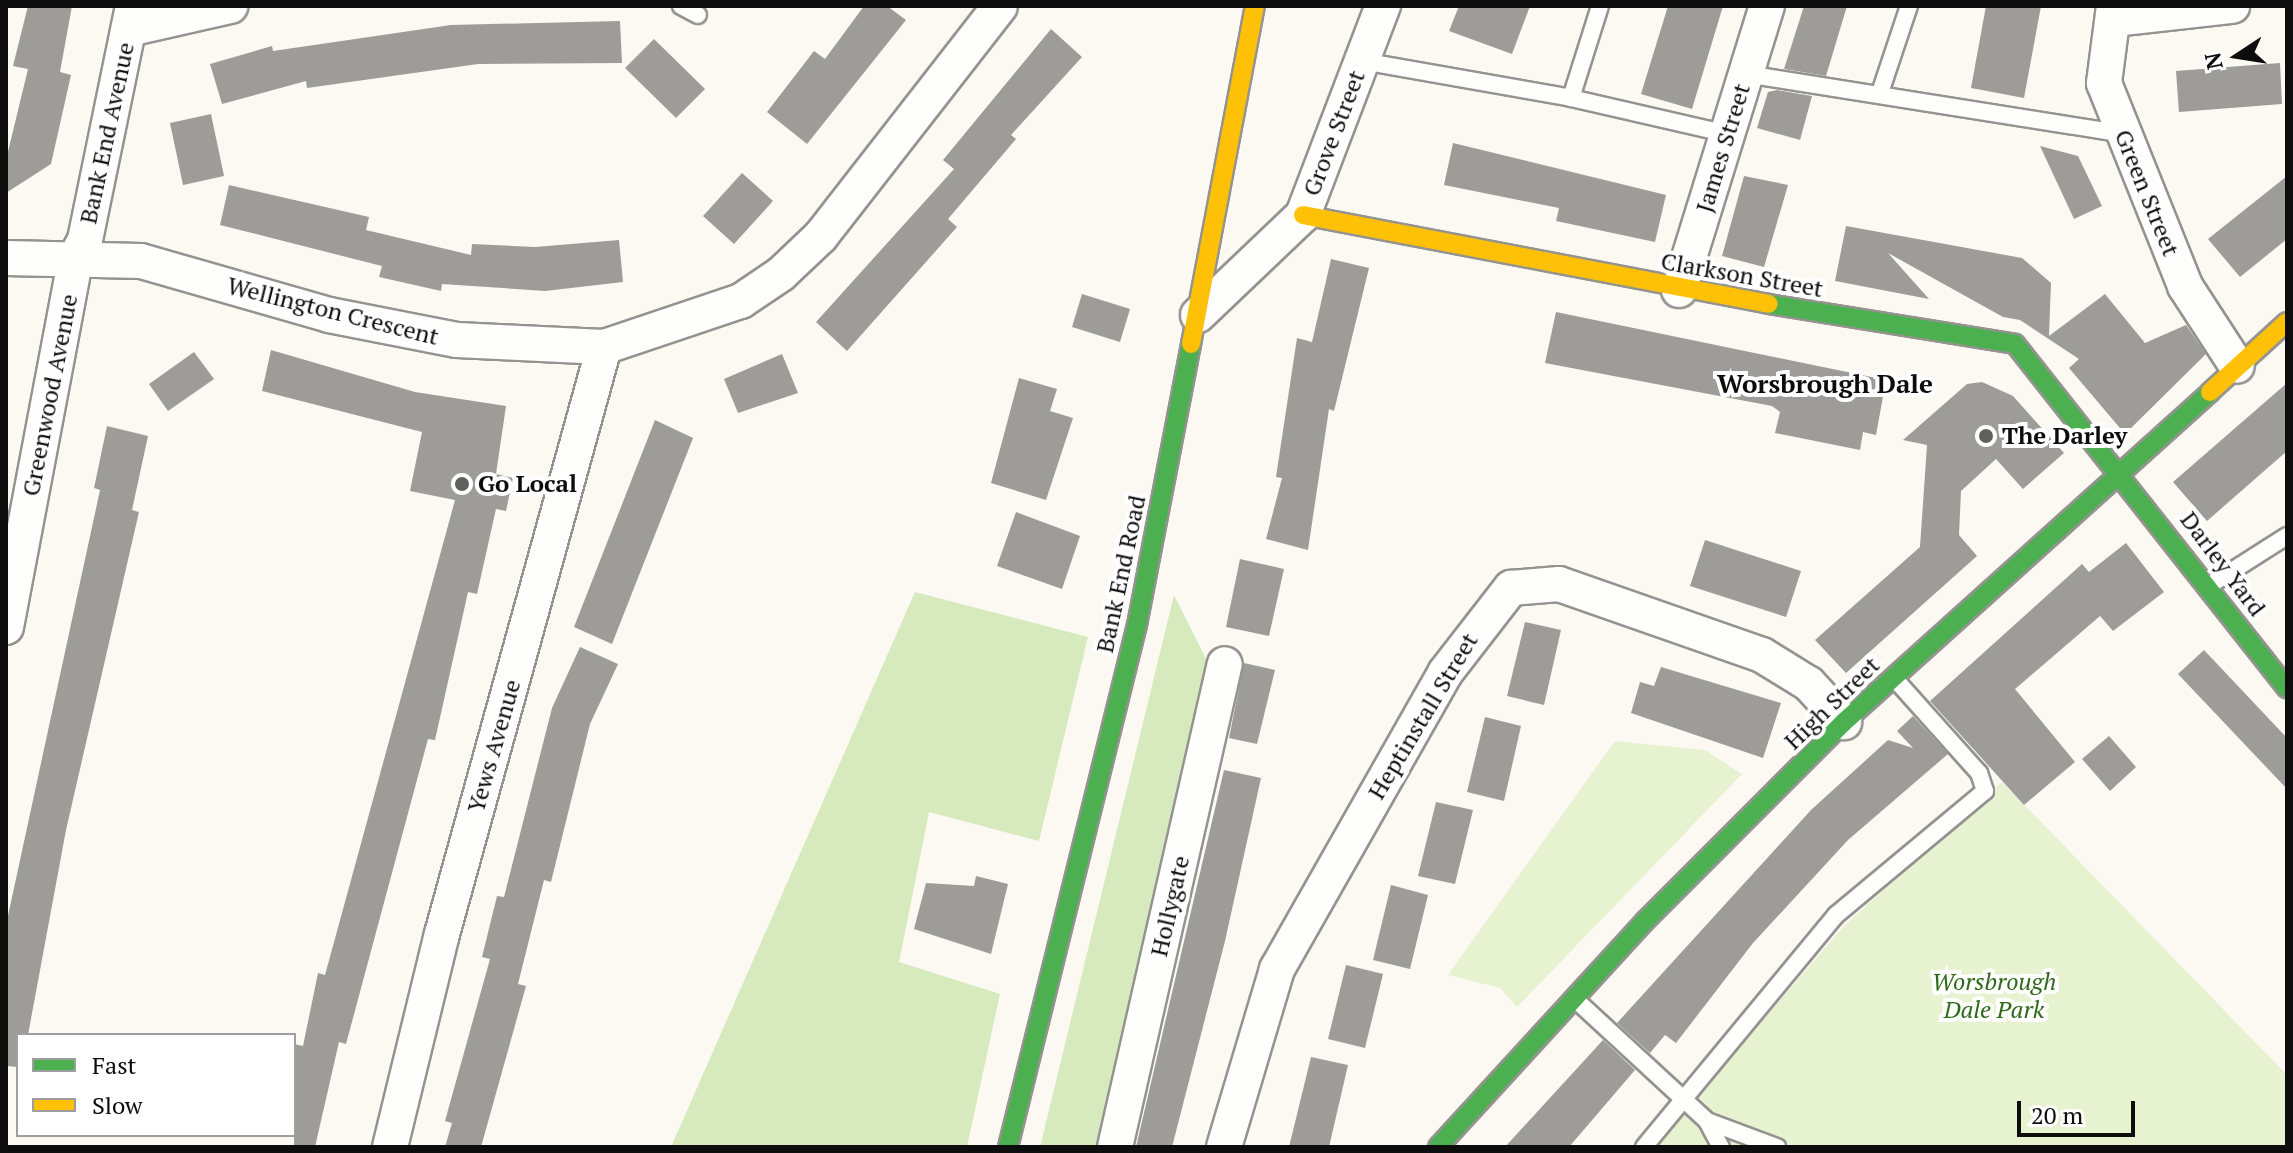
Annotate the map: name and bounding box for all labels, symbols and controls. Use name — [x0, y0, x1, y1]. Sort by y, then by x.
north arrow — [2197, 16, 2277, 96]
street label: Bank End Avenue — [74, 39, 140, 227]
text: N — [2197, 50, 2229, 72]
street label: Grove Street — [1297, 66, 1371, 200]
street label: James Street — [1690, 80, 1756, 216]
street label: Green Street — [2109, 125, 2185, 261]
street label: Clarkson Street — [1659, 247, 1825, 303]
street label: Wellington Crescent — [224, 271, 442, 351]
street label: Greenwood Avenue — [16, 291, 84, 499]
district label: Worsbrough Dale — [1717, 368, 1933, 400]
place label: The Darley — [2002, 422, 2127, 450]
marker: The Darley — [1977, 427, 1995, 445]
place label: Go Local — [478, 470, 577, 498]
marker: Go Local — [453, 475, 471, 493]
street label: Bank End Road — [1090, 493, 1152, 655]
street label: Darley Yard — [2174, 506, 2272, 622]
street label: Heptinstall Street — [1362, 628, 1484, 804]
street label: High Street — [1778, 651, 1886, 755]
street label: Yews Avenue — [461, 676, 527, 816]
street label: Hollygate — [1144, 853, 1196, 959]
park label: Worsbrough Dale Park — [1932, 968, 2056, 1024]
legend — [16, 1033, 296, 1137]
text: Fast — [92, 1049, 136, 1081]
scale bar — [2021, 1085, 2139, 1135]
text: Slow — [92, 1089, 143, 1121]
text: 20 m — [2031, 1099, 2083, 1131]

